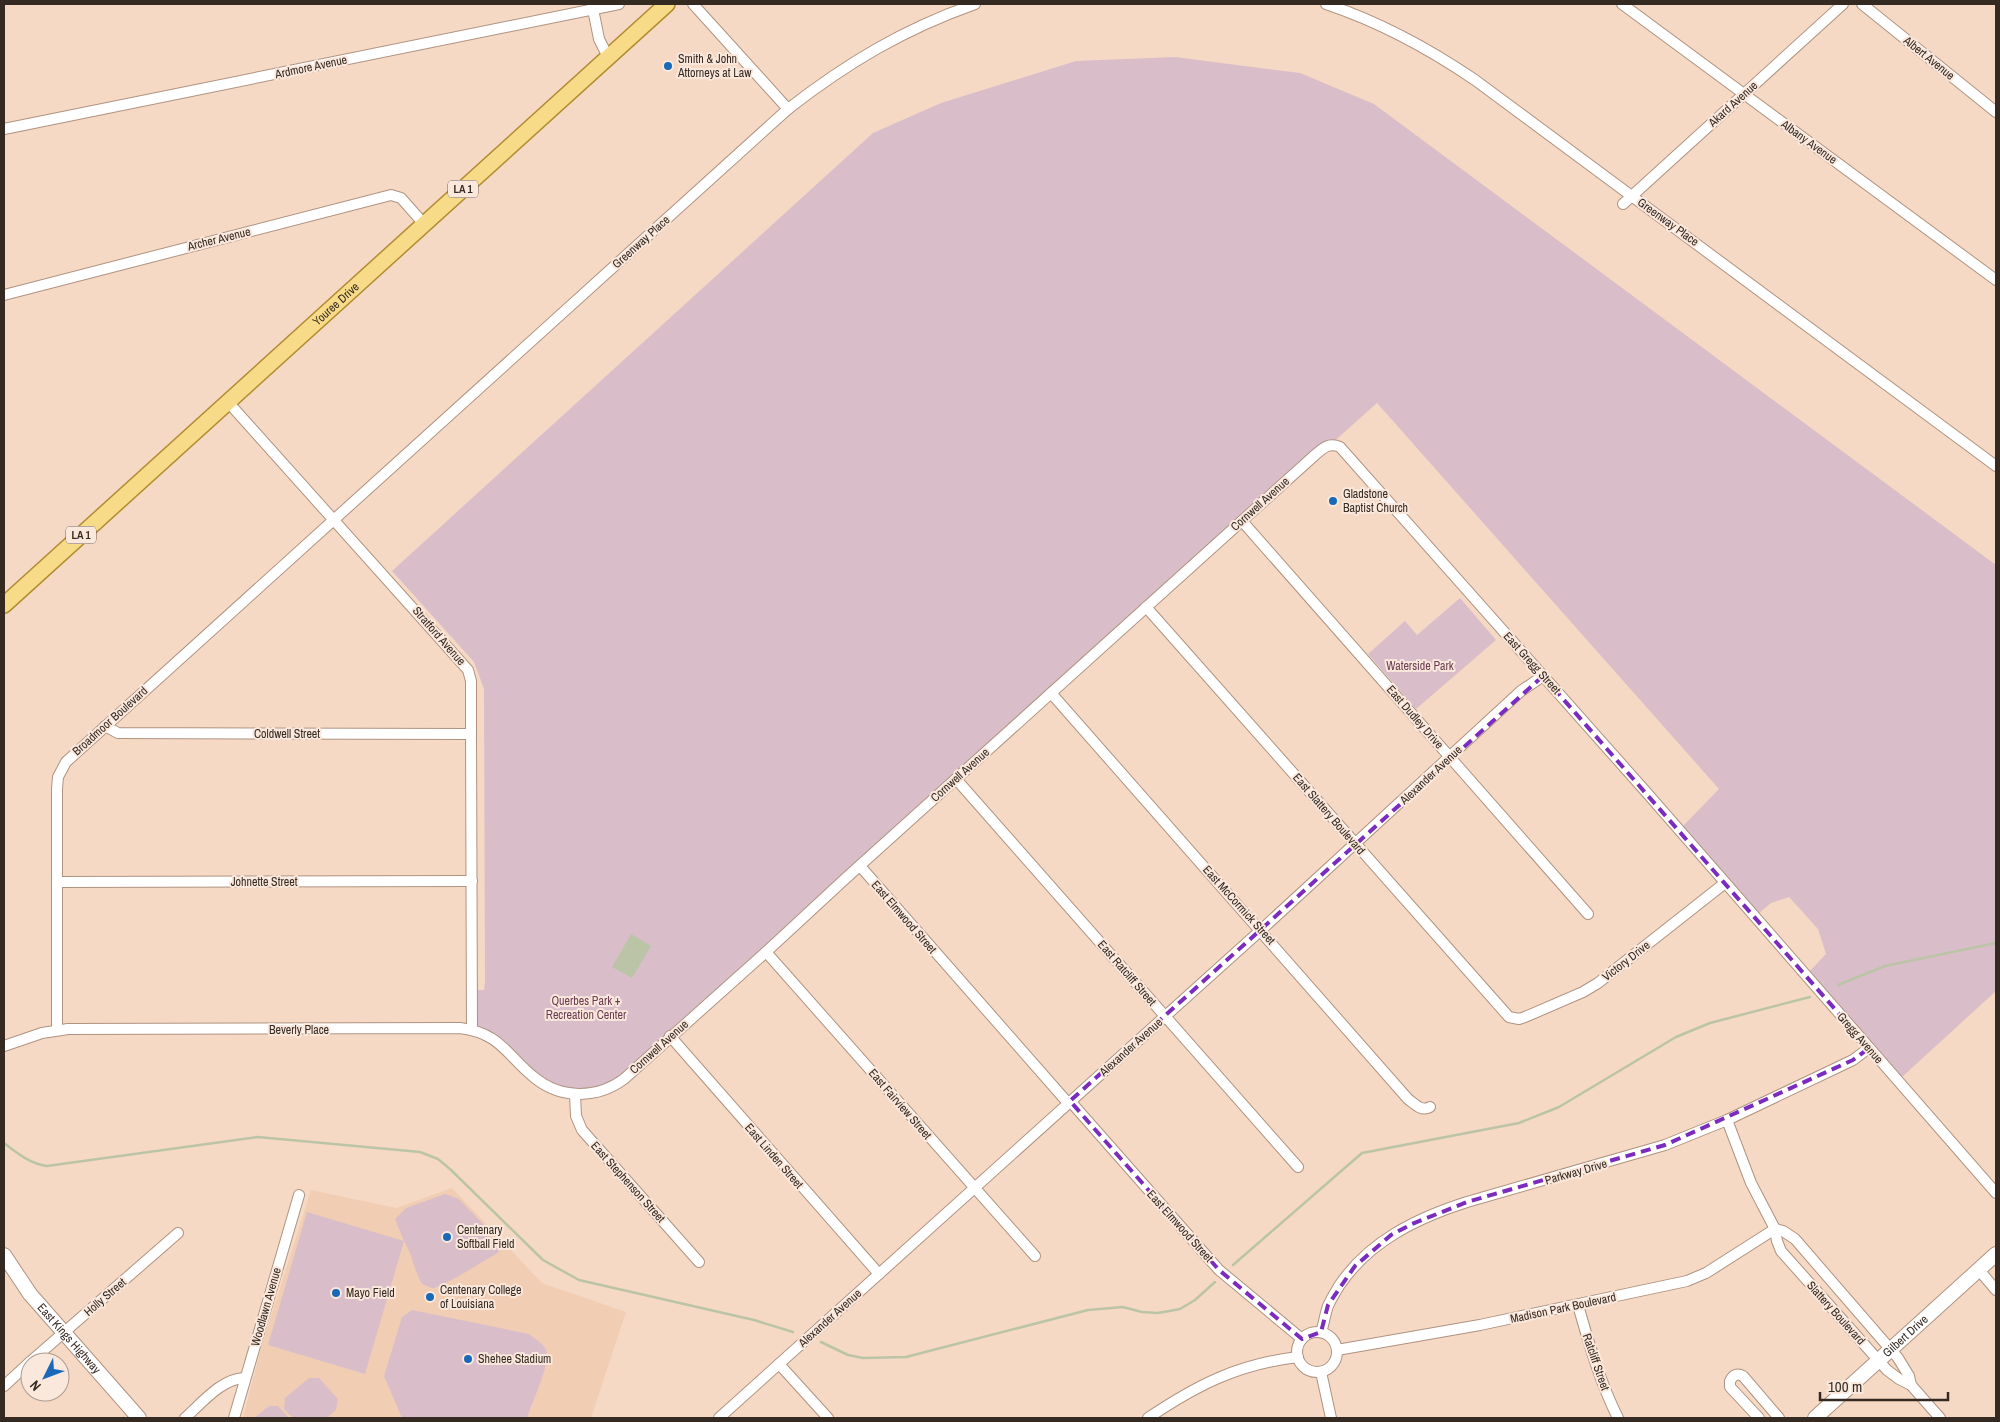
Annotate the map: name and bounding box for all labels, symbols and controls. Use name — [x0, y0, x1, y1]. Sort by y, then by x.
street label: Albert Avenue — [1899, 32, 1958, 83]
place label: Smith & John Attorneys at Law — [677, 51, 752, 81]
street label: Ardmore Avenue — [273, 52, 348, 83]
marker: Smith & John Attorneys at Law — [662, 60, 674, 72]
street label: Akard Avenue — [1704, 78, 1761, 131]
street label: Albany Avenue — [1777, 116, 1840, 168]
road number: LA 1 — [448, 180, 478, 198]
street label: Greenway Place — [1634, 194, 1702, 250]
street label: Greenway Place — [609, 212, 673, 272]
street label: Archer Avenue — [185, 223, 252, 255]
street label: Youree Drive — [309, 279, 363, 329]
street label: Cornwell Avenue — [1227, 473, 1293, 535]
place label: Gladstone Baptist Church — [1343, 486, 1408, 516]
marker: Gladstone Baptist Church — [1327, 495, 1339, 507]
road number: LA 1 — [66, 526, 96, 544]
street label: Stratford Avenue — [409, 603, 469, 669]
street label: East Gregg Street — [1500, 628, 1564, 698]
park label: Waterside Park — [1386, 658, 1454, 674]
street label: East Dudley Drive — [1383, 682, 1447, 752]
street label: Broadmoor Boulevard — [69, 683, 151, 759]
street label: Coldwell Street — [254, 726, 320, 742]
street label: Alexander Avenue — [1396, 742, 1466, 809]
street label: Cornwell Avenue — [927, 744, 993, 806]
street label: East Slattery Boulevard — [1289, 770, 1369, 858]
street label: East McCormick Street — [1199, 862, 1279, 948]
street label: Johnette Street — [231, 874, 298, 890]
street label: East Elmwood Street — [868, 877, 940, 957]
street label: East Ratcliff Street — [1094, 937, 1160, 1009]
street label: Victory Drive — [1599, 937, 1653, 985]
park label: Querbes Park + Recreation Center — [546, 993, 627, 1023]
street label: Gregg Avenue — [1833, 1009, 1887, 1067]
street label: Alexander Avenue — [1095, 1014, 1166, 1080]
street label: Cornwell Avenue — [626, 1016, 692, 1078]
street label: Beverly Place — [269, 1022, 329, 1038]
street label: East Fairview Street — [865, 1065, 935, 1143]
street label: East Linden Street — [741, 1120, 807, 1192]
street label: East Stephenson Street — [587, 1138, 669, 1226]
street label: Parkway Drive — [1543, 1155, 1609, 1189]
street label: East Elmwood Street — [1143, 1187, 1217, 1266]
place label: Centenary Softball Field — [457, 1222, 514, 1252]
marker: Centenary Softball Field — [441, 1231, 453, 1243]
street label: Woodlawn Avenue — [247, 1266, 285, 1348]
street label: Holly Street — [81, 1274, 130, 1320]
street label: Slattery Boulevard — [1803, 1278, 1869, 1348]
place label: Centenary College of Louisiana — [440, 1282, 522, 1312]
place label: Mayo Field — [346, 1285, 395, 1301]
street label: Alexander Avenue — [794, 1285, 865, 1351]
marker: Mayo Field — [330, 1287, 342, 1299]
street label: Madison Park Boulevard — [1509, 1289, 1617, 1327]
marker: Centenary College of Louisiana — [424, 1291, 436, 1303]
street label: East Kings Highway — [34, 1300, 104, 1377]
street label: Gilbert Drive — [1879, 1311, 1931, 1361]
street label: Ratcliff Street — [1579, 1331, 1613, 1393]
place label: Shehee Stadium — [478, 1351, 551, 1367]
north arrow — [20, 1352, 70, 1402]
marker: Shehee Stadium — [462, 1353, 474, 1365]
scale bar — [1820, 1370, 1948, 1402]
text: 100 m — [1828, 1376, 1862, 1397]
text: N — [26, 1377, 45, 1395]

